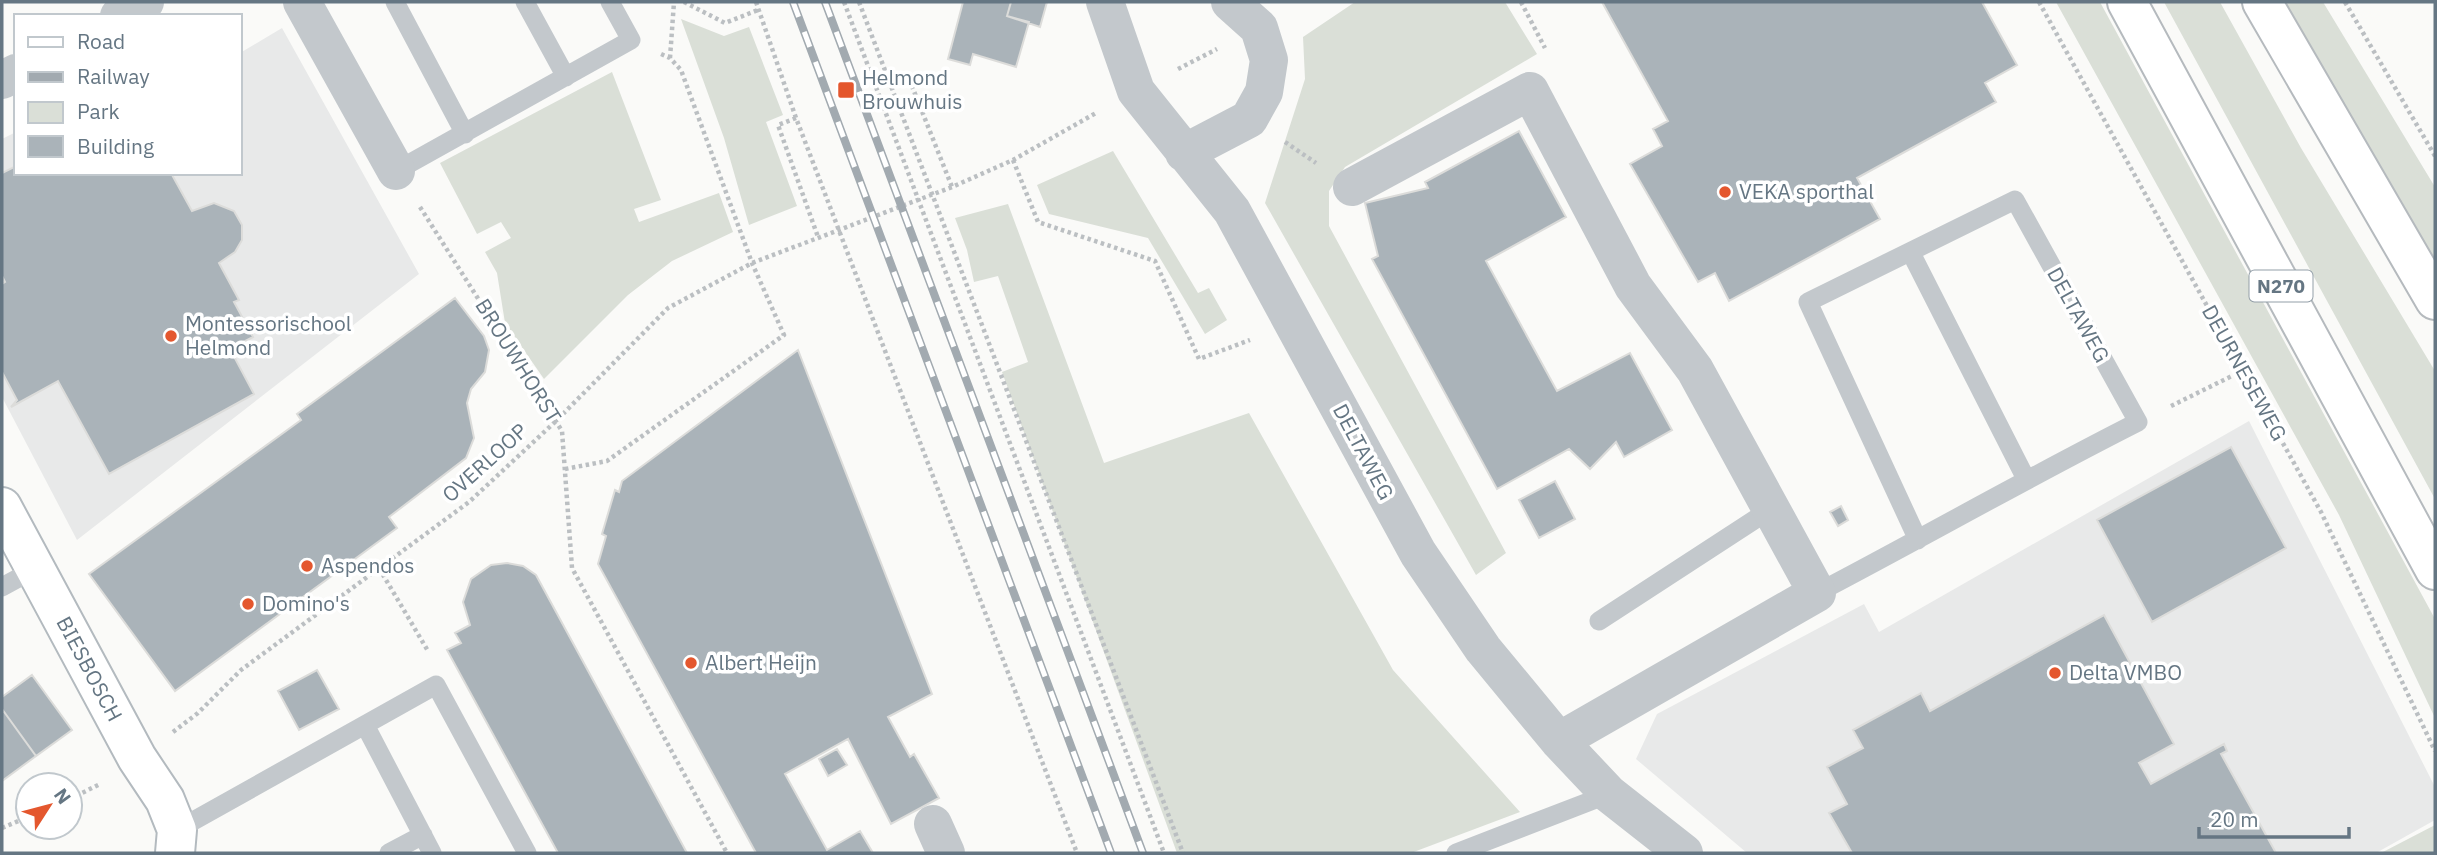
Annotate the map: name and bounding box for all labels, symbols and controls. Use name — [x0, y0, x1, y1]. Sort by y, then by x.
legend — [14, 14, 242, 175]
text: Road — [77, 27, 125, 55]
text: Railway — [77, 62, 150, 90]
place label: Helmond Brouwhuis — [862, 63, 962, 115]
marker: Helmond Brouwhuis — [836, 80, 856, 100]
text: Park — [77, 97, 120, 125]
text: Building — [77, 132, 154, 160]
place label: VEKA sporthal — [1739, 177, 1874, 205]
marker: VEKA sporthal — [1717, 184, 1733, 200]
street label: DELTAWEG — [2041, 262, 2117, 367]
road number: N270 — [2250, 270, 2312, 302]
street label: BROUWHORST — [469, 293, 568, 428]
street label: DEURNESEWEG — [2196, 300, 2294, 445]
place label: Montessorischool Helmond — [185, 309, 352, 361]
marker: Montessorischool Helmond — [163, 328, 179, 344]
street label: DELTAWEG — [1327, 399, 1401, 504]
street label: OVERLOOP — [436, 417, 533, 508]
place label: Aspendos — [321, 551, 415, 579]
marker: Aspendos — [299, 558, 315, 574]
place label: Domino's — [262, 589, 350, 617]
marker: Domino's — [240, 596, 256, 612]
street label: BIESBOSCH — [50, 611, 129, 726]
place label: Albert Heijn — [705, 648, 817, 676]
marker: Albert Heijn — [683, 655, 699, 671]
place label: Delta VMBO — [2069, 658, 2182, 686]
marker: Delta VMBO — [2047, 665, 2063, 681]
north arrow — [14, 771, 84, 841]
text: N — [49, 783, 77, 809]
scale bar — [2199, 796, 2350, 840]
text: 20 m — [2210, 805, 2259, 833]

